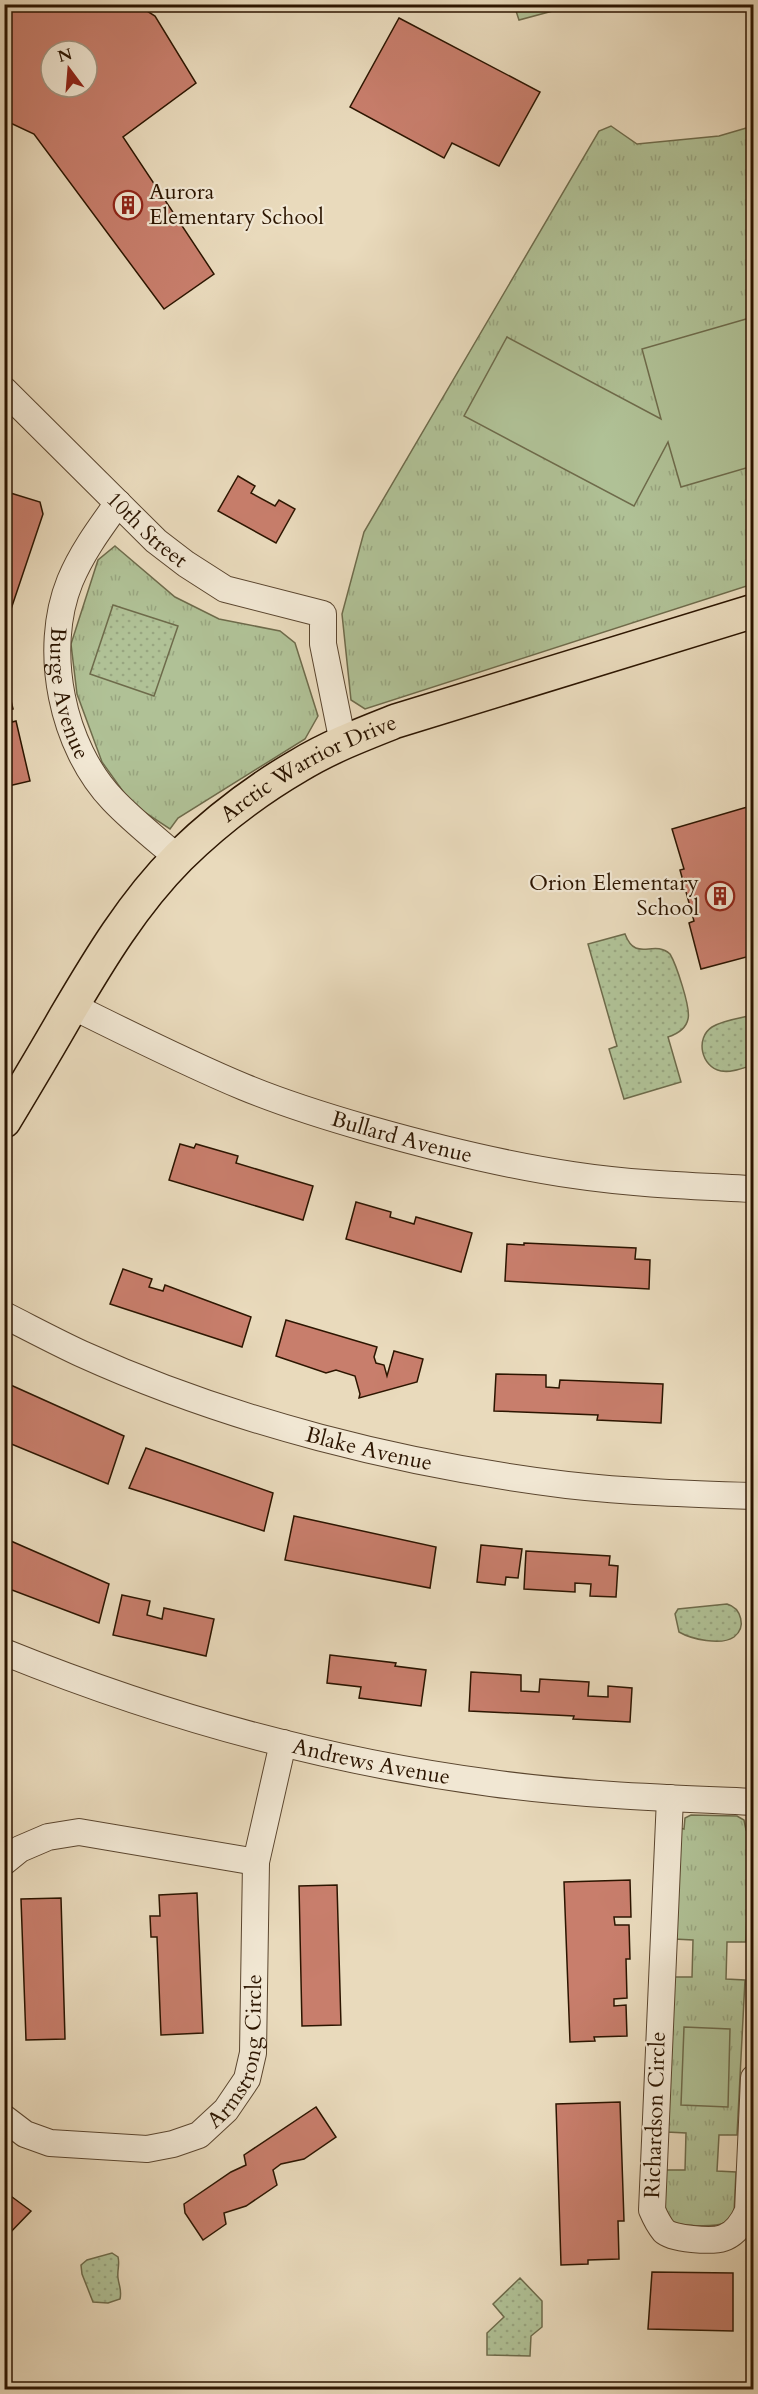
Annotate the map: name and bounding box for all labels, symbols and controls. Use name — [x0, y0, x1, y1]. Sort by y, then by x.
north arrow — [39, 39, 99, 99]
text: N — [55, 43, 75, 68]
place label: Aurora Elementary School — [149, 177, 324, 232]
building icon: Aurora Elementary School — [112, 189, 144, 221]
street label: 10th Street — [100, 485, 194, 575]
street label: Burge Avenue — [42, 626, 97, 765]
street label: Arctic Warrior Drive — [214, 707, 401, 829]
place label: Orion Elementary School — [529, 868, 699, 923]
building icon: Orion Elementary School — [704, 880, 736, 912]
street label: Bullard Avenue — [328, 1104, 475, 1170]
street label: Blake Avenue — [302, 1419, 435, 1478]
street label: Andrews Avenue — [289, 1731, 452, 1792]
street label: Armstrong Circle — [200, 1974, 269, 2135]
street label: Richardson Circle — [637, 2031, 673, 2199]

